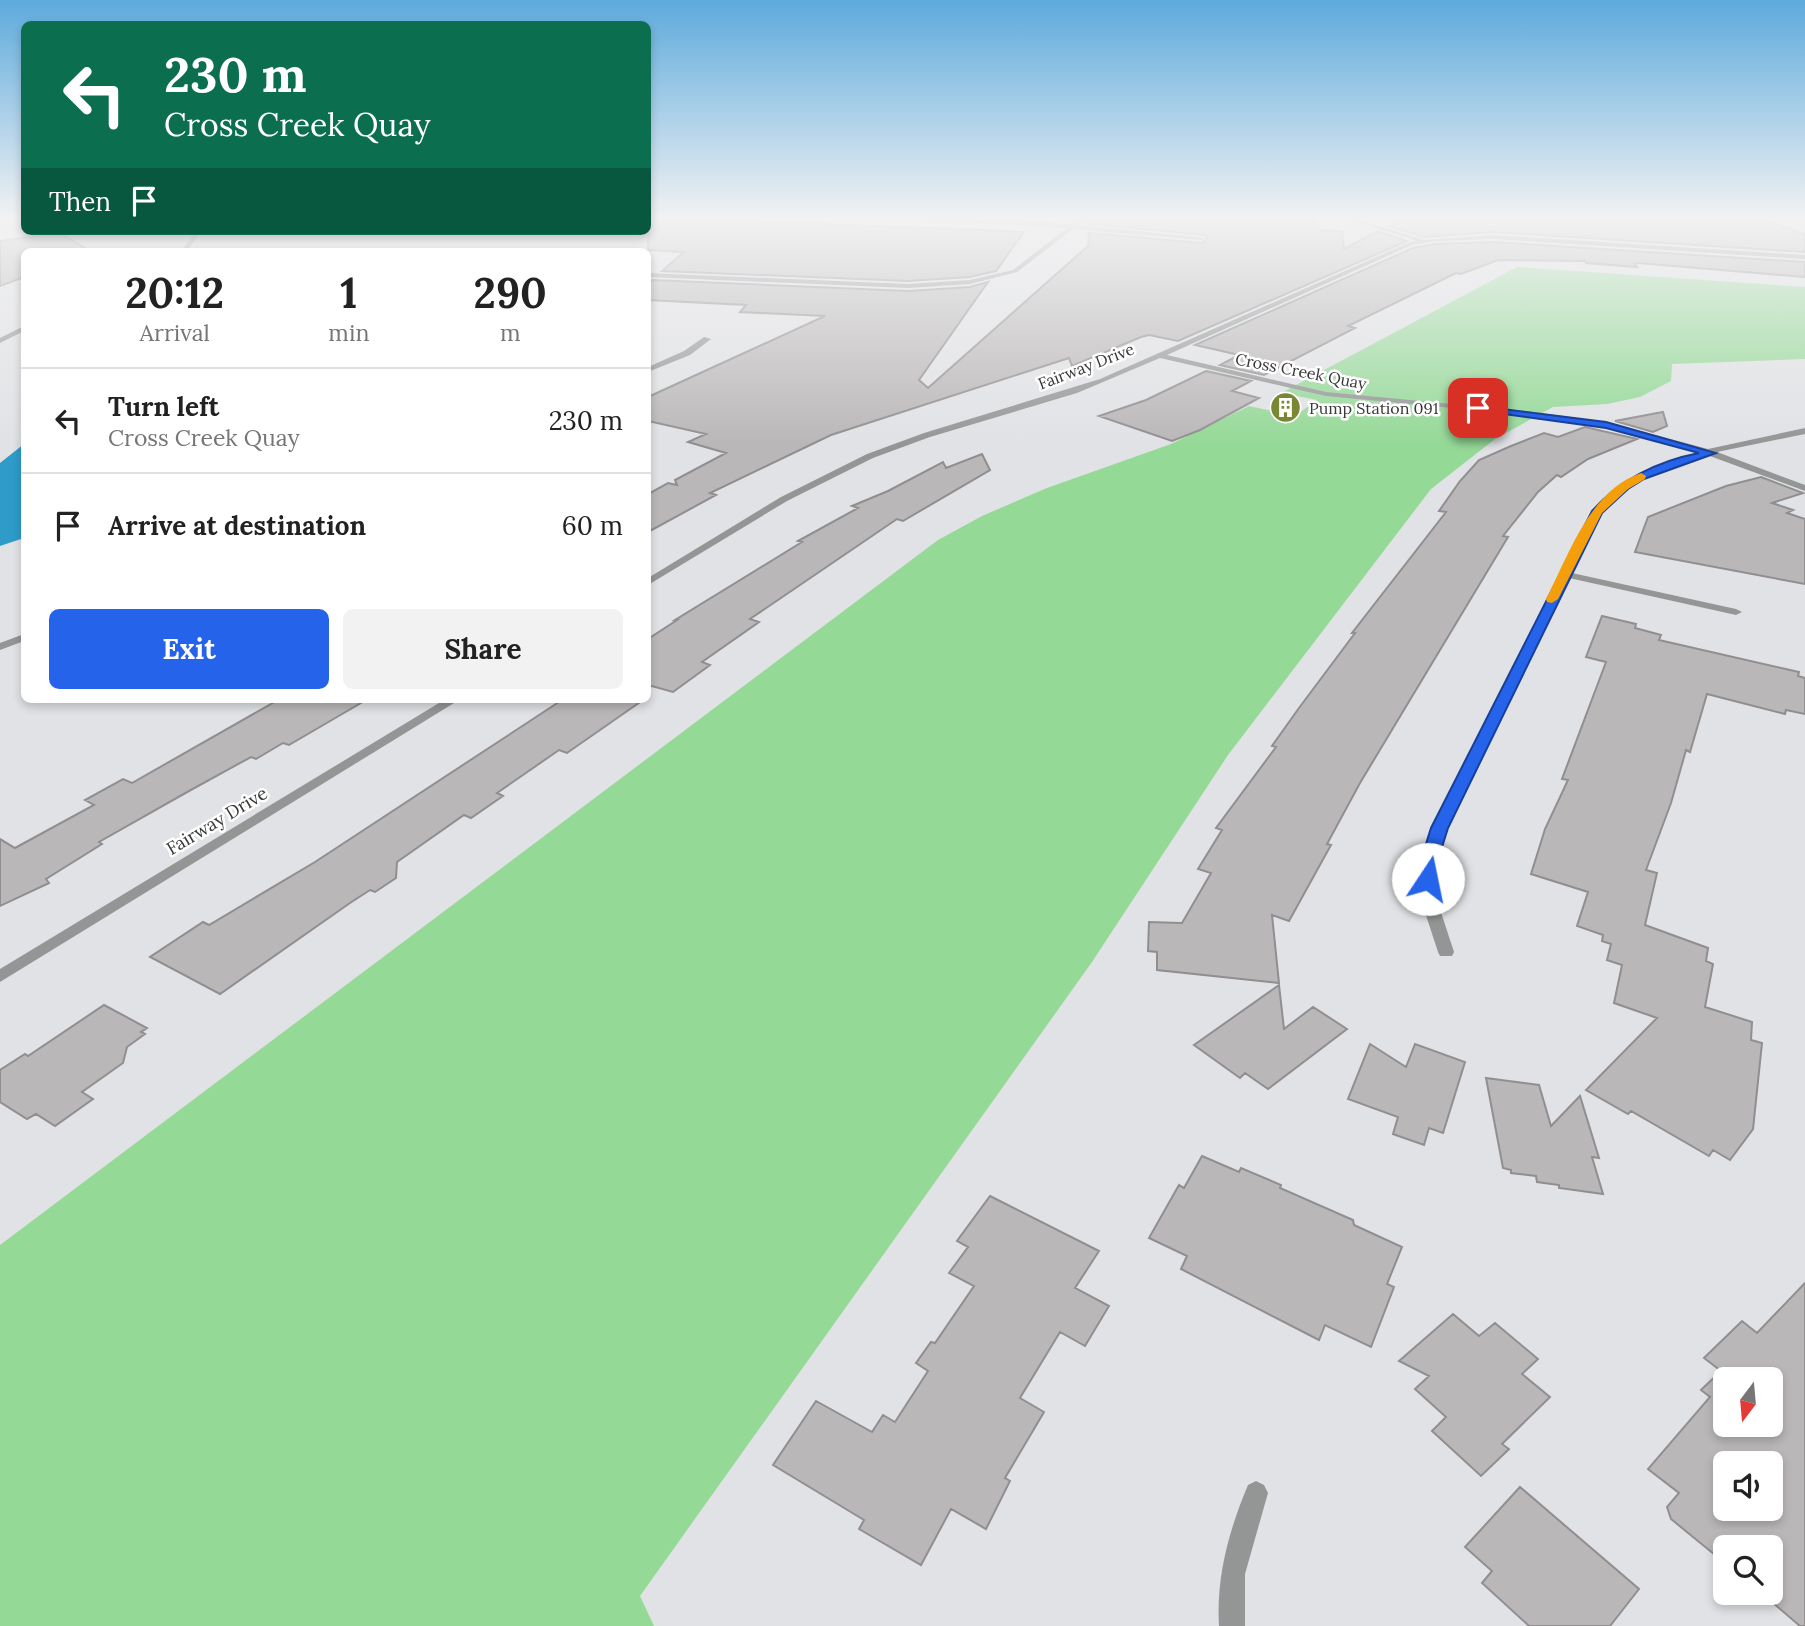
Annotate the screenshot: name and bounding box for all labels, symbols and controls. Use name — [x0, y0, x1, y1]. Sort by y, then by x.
text: 230 m — [164, 43, 307, 105]
icon: left — [49, 49, 140, 140]
text: Cross Creek Quay — [164, 104, 431, 145]
icon: arrive — [125, 182, 163, 220]
text: Then — [49, 185, 111, 218]
text: 20:12 — [125, 266, 224, 320]
text: 1 — [340, 266, 357, 320]
text: 290 — [474, 266, 547, 320]
text: Arrival — [140, 318, 210, 347]
text: min — [328, 318, 369, 347]
text: m — [500, 318, 520, 347]
street label: Fairway Drive — [1035, 338, 1137, 393]
street label: Cross Creek Quay — [1234, 348, 1369, 394]
pin — [1448, 378, 1508, 438]
icon: arrive — [1459, 389, 1497, 427]
text: Turn left — [108, 390, 219, 423]
building icon: Pump Station 091 — [1269, 391, 1303, 425]
place label: Pump Station 091 — [1309, 398, 1439, 418]
icon: left — [49, 402, 87, 440]
text: 230 m — [549, 404, 623, 437]
text: Cross Creek Quay — [108, 423, 300, 452]
icon: arrive — [49, 507, 87, 545]
text: Arrive at destination — [108, 509, 366, 542]
text: 60 m — [562, 509, 623, 542]
button: Exit — [49, 609, 329, 689]
button: Share — [343, 609, 623, 689]
street label: Fairway Drive — [162, 781, 272, 860]
position arrow — [1391, 842, 1465, 916]
north arrow — [1713, 1367, 1783, 1437]
map controls — [1713, 1367, 1783, 1605]
button: sound — [1713, 1451, 1783, 1521]
button: search — [1713, 1535, 1783, 1605]

